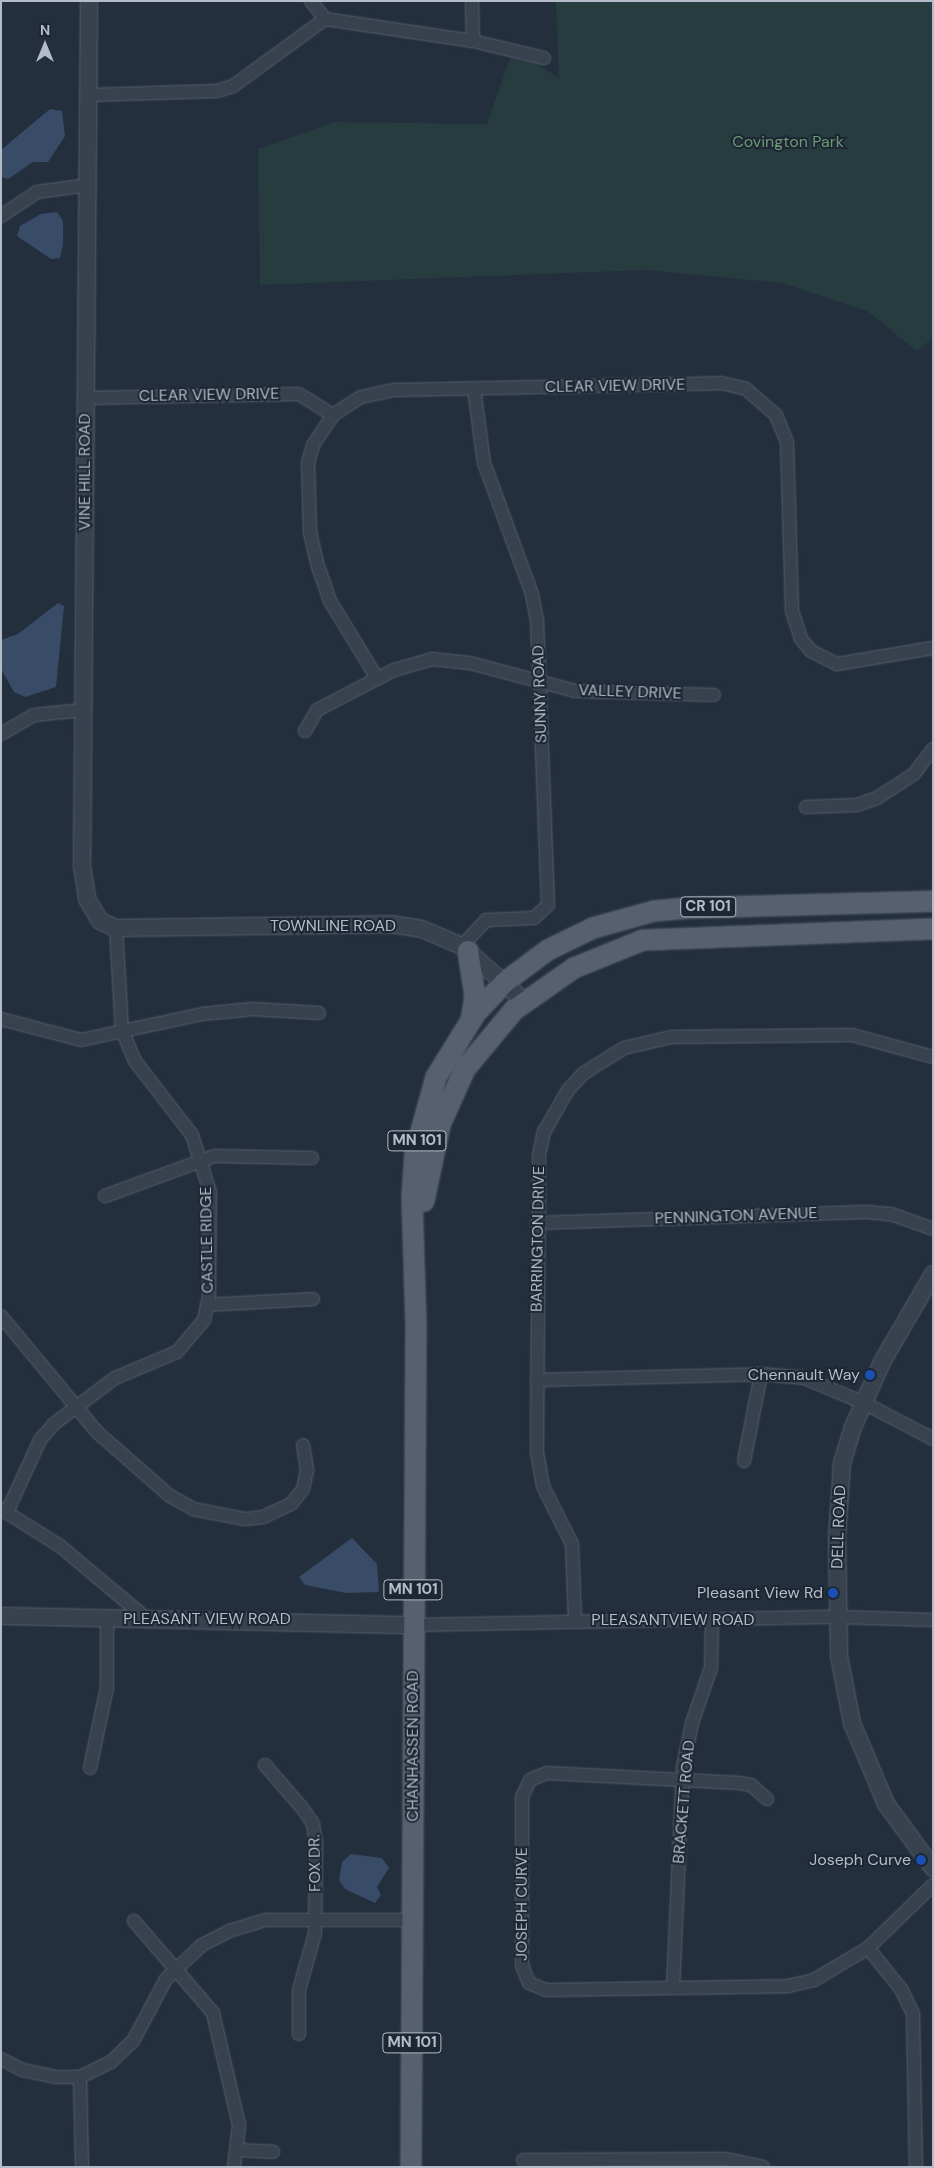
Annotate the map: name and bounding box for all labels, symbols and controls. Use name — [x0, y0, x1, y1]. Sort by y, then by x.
north arrow — [20, 20, 70, 70]
text: N — [40, 21, 50, 39]
park label: Covington Park — [732, 132, 844, 152]
street label: CLEAR VIEW DRIVE — [545, 375, 685, 397]
street label: CLEAR VIEW DRIVE — [139, 384, 279, 406]
street label: VINE HILL ROAD — [75, 413, 95, 531]
street label: SUNNY ROAD — [529, 645, 551, 743]
street label: VALLEY DRIVE — [578, 681, 682, 703]
road number: CR 101 — [679, 894, 737, 920]
street label: TOWNLINE ROAD — [270, 916, 396, 936]
road number: MN 101 — [387, 1128, 447, 1154]
street label: BARRINGTON DRIVE — [527, 1166, 549, 1312]
street label: CASTLE RIDGE — [196, 1186, 218, 1294]
street label: PENNINGTON AVENUE — [654, 1204, 818, 1228]
place label: Chennault Way — [748, 1365, 860, 1385]
marker: Chennault Way — [864, 1369, 876, 1381]
street label: DELL ROAD — [828, 1485, 850, 1569]
road number: MN 101 — [383, 1578, 443, 1602]
place label: Pleasant View Rd — [697, 1583, 823, 1603]
marker: Pleasant View Rd — [827, 1587, 839, 1599]
street label: PLEASANT VIEW ROAD — [123, 1609, 291, 1629]
street label: PLEASANTVIEW ROAD — [591, 1610, 755, 1630]
street label: CHANHASSEN ROAD — [403, 1670, 423, 1822]
street label: BRACKETT ROAD — [669, 1739, 699, 1865]
street label: FOX DR. — [305, 1834, 325, 1892]
street label: JOSEPH CURVE — [512, 1847, 532, 1961]
place label: Joseph Curve — [809, 1850, 911, 1870]
marker: Joseph Curve — [915, 1854, 927, 1866]
road number: MN 101 — [382, 2030, 442, 2056]

